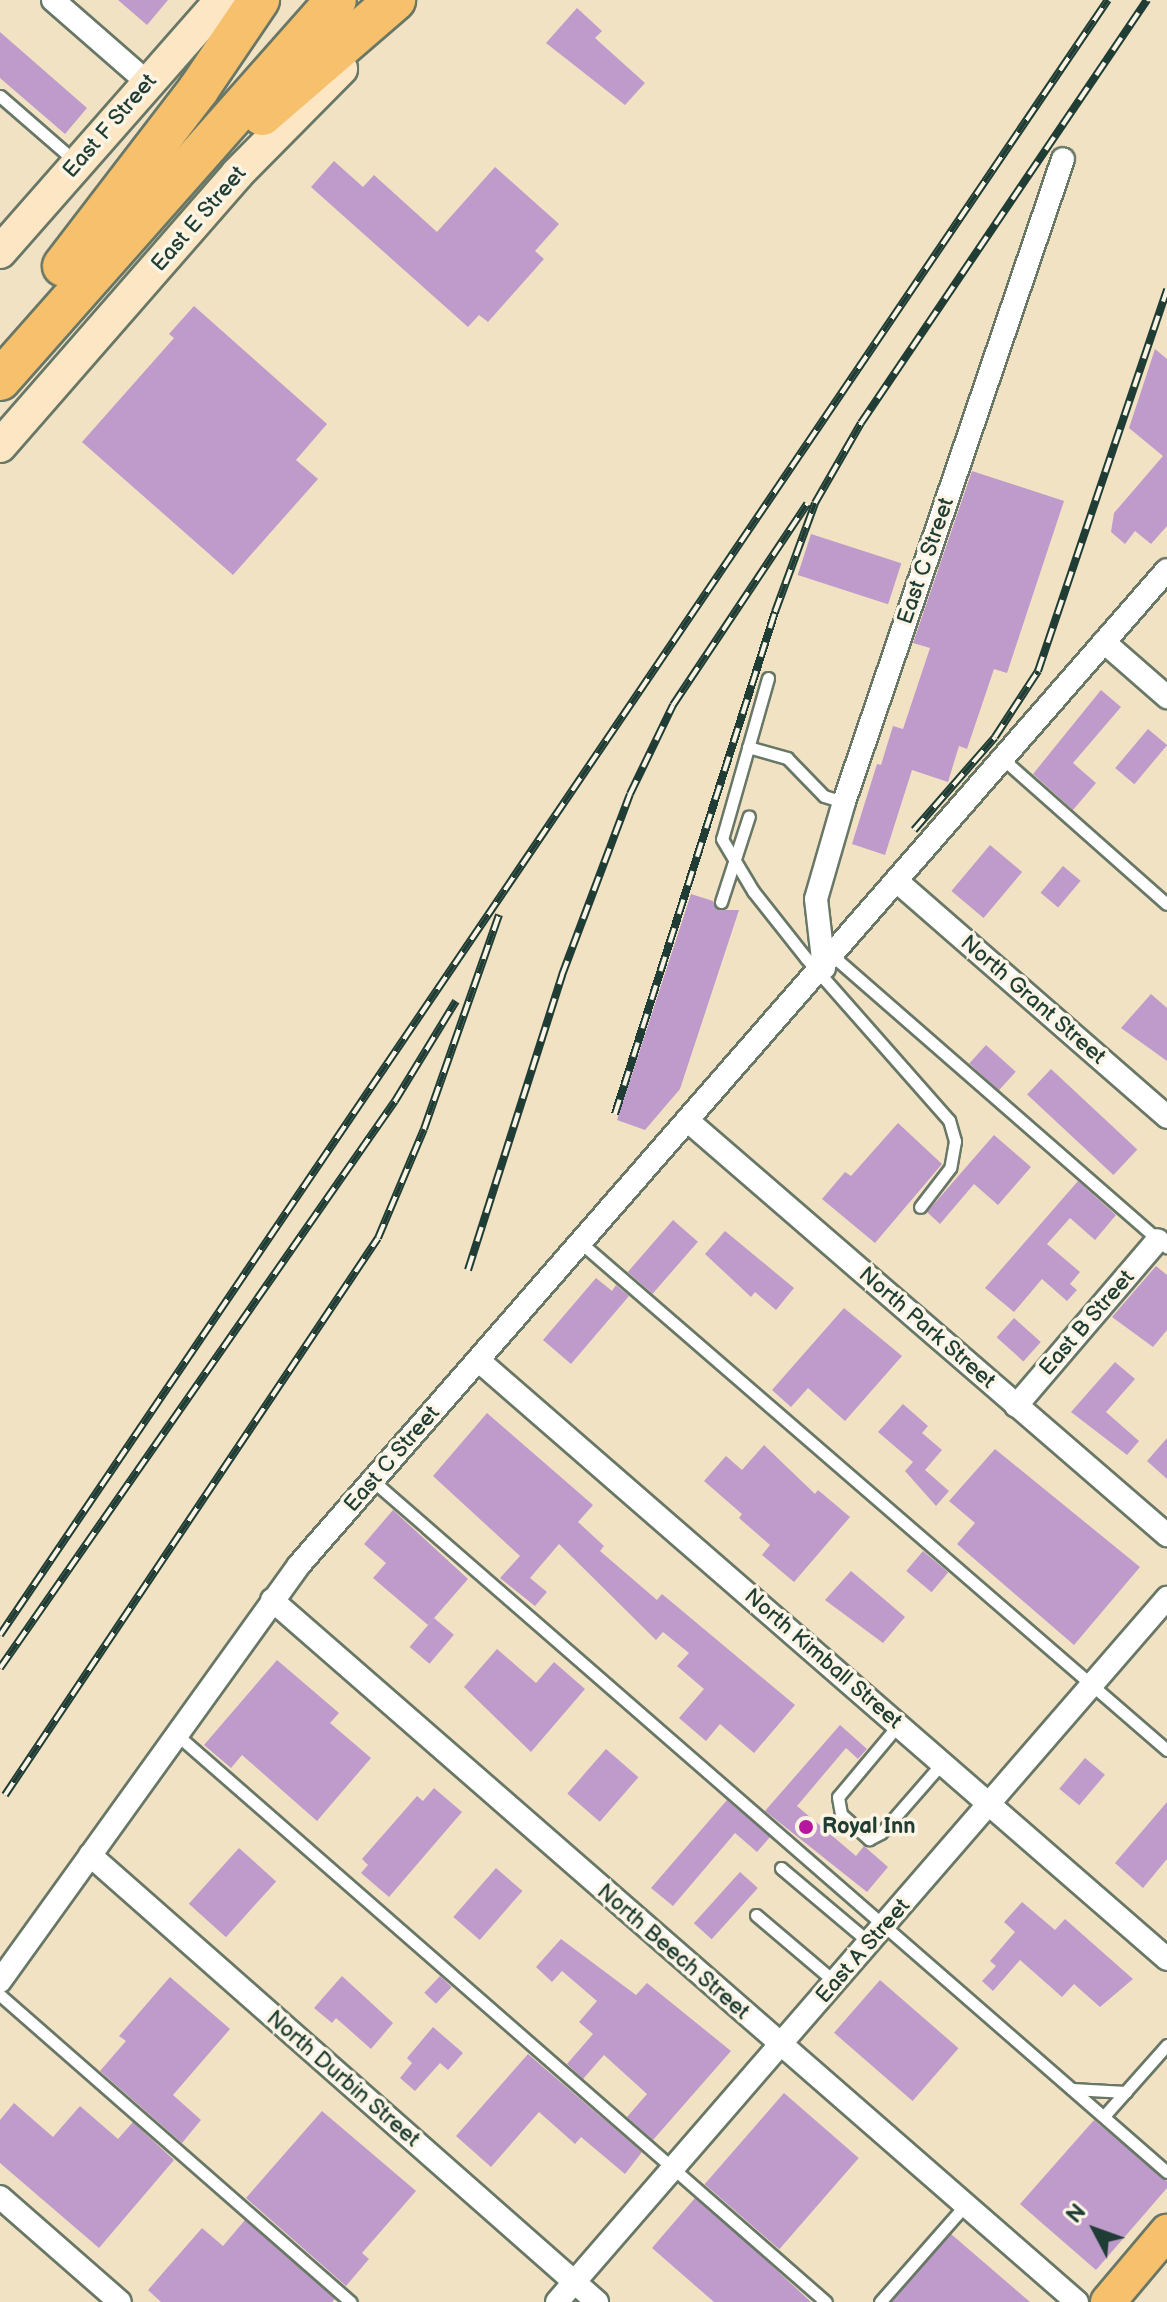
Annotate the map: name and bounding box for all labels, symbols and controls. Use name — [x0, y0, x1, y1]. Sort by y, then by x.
street label: East F Street — [57, 68, 163, 184]
street label: East E Street — [146, 161, 252, 277]
street label: East C Street — [892, 494, 960, 628]
street label: North Grant Street — [955, 930, 1111, 1070]
street label: North Park Street — [853, 1261, 1001, 1395]
street label: East B Street — [1034, 1265, 1140, 1381]
street label: East C Street — [339, 1400, 445, 1518]
street label: North Kimball Street — [739, 1583, 907, 1735]
place label: Royal Inn — [822, 1814, 915, 1840]
marker: Royal Inn — [797, 1818, 815, 1836]
street label: North Beech Street — [591, 1879, 755, 2025]
street label: East A Street — [810, 1893, 916, 2009]
street label: North Durbin Street — [261, 2005, 425, 2153]
north arrow — [1055, 2190, 1135, 2270]
text: N — [1061, 2199, 1092, 2229]

